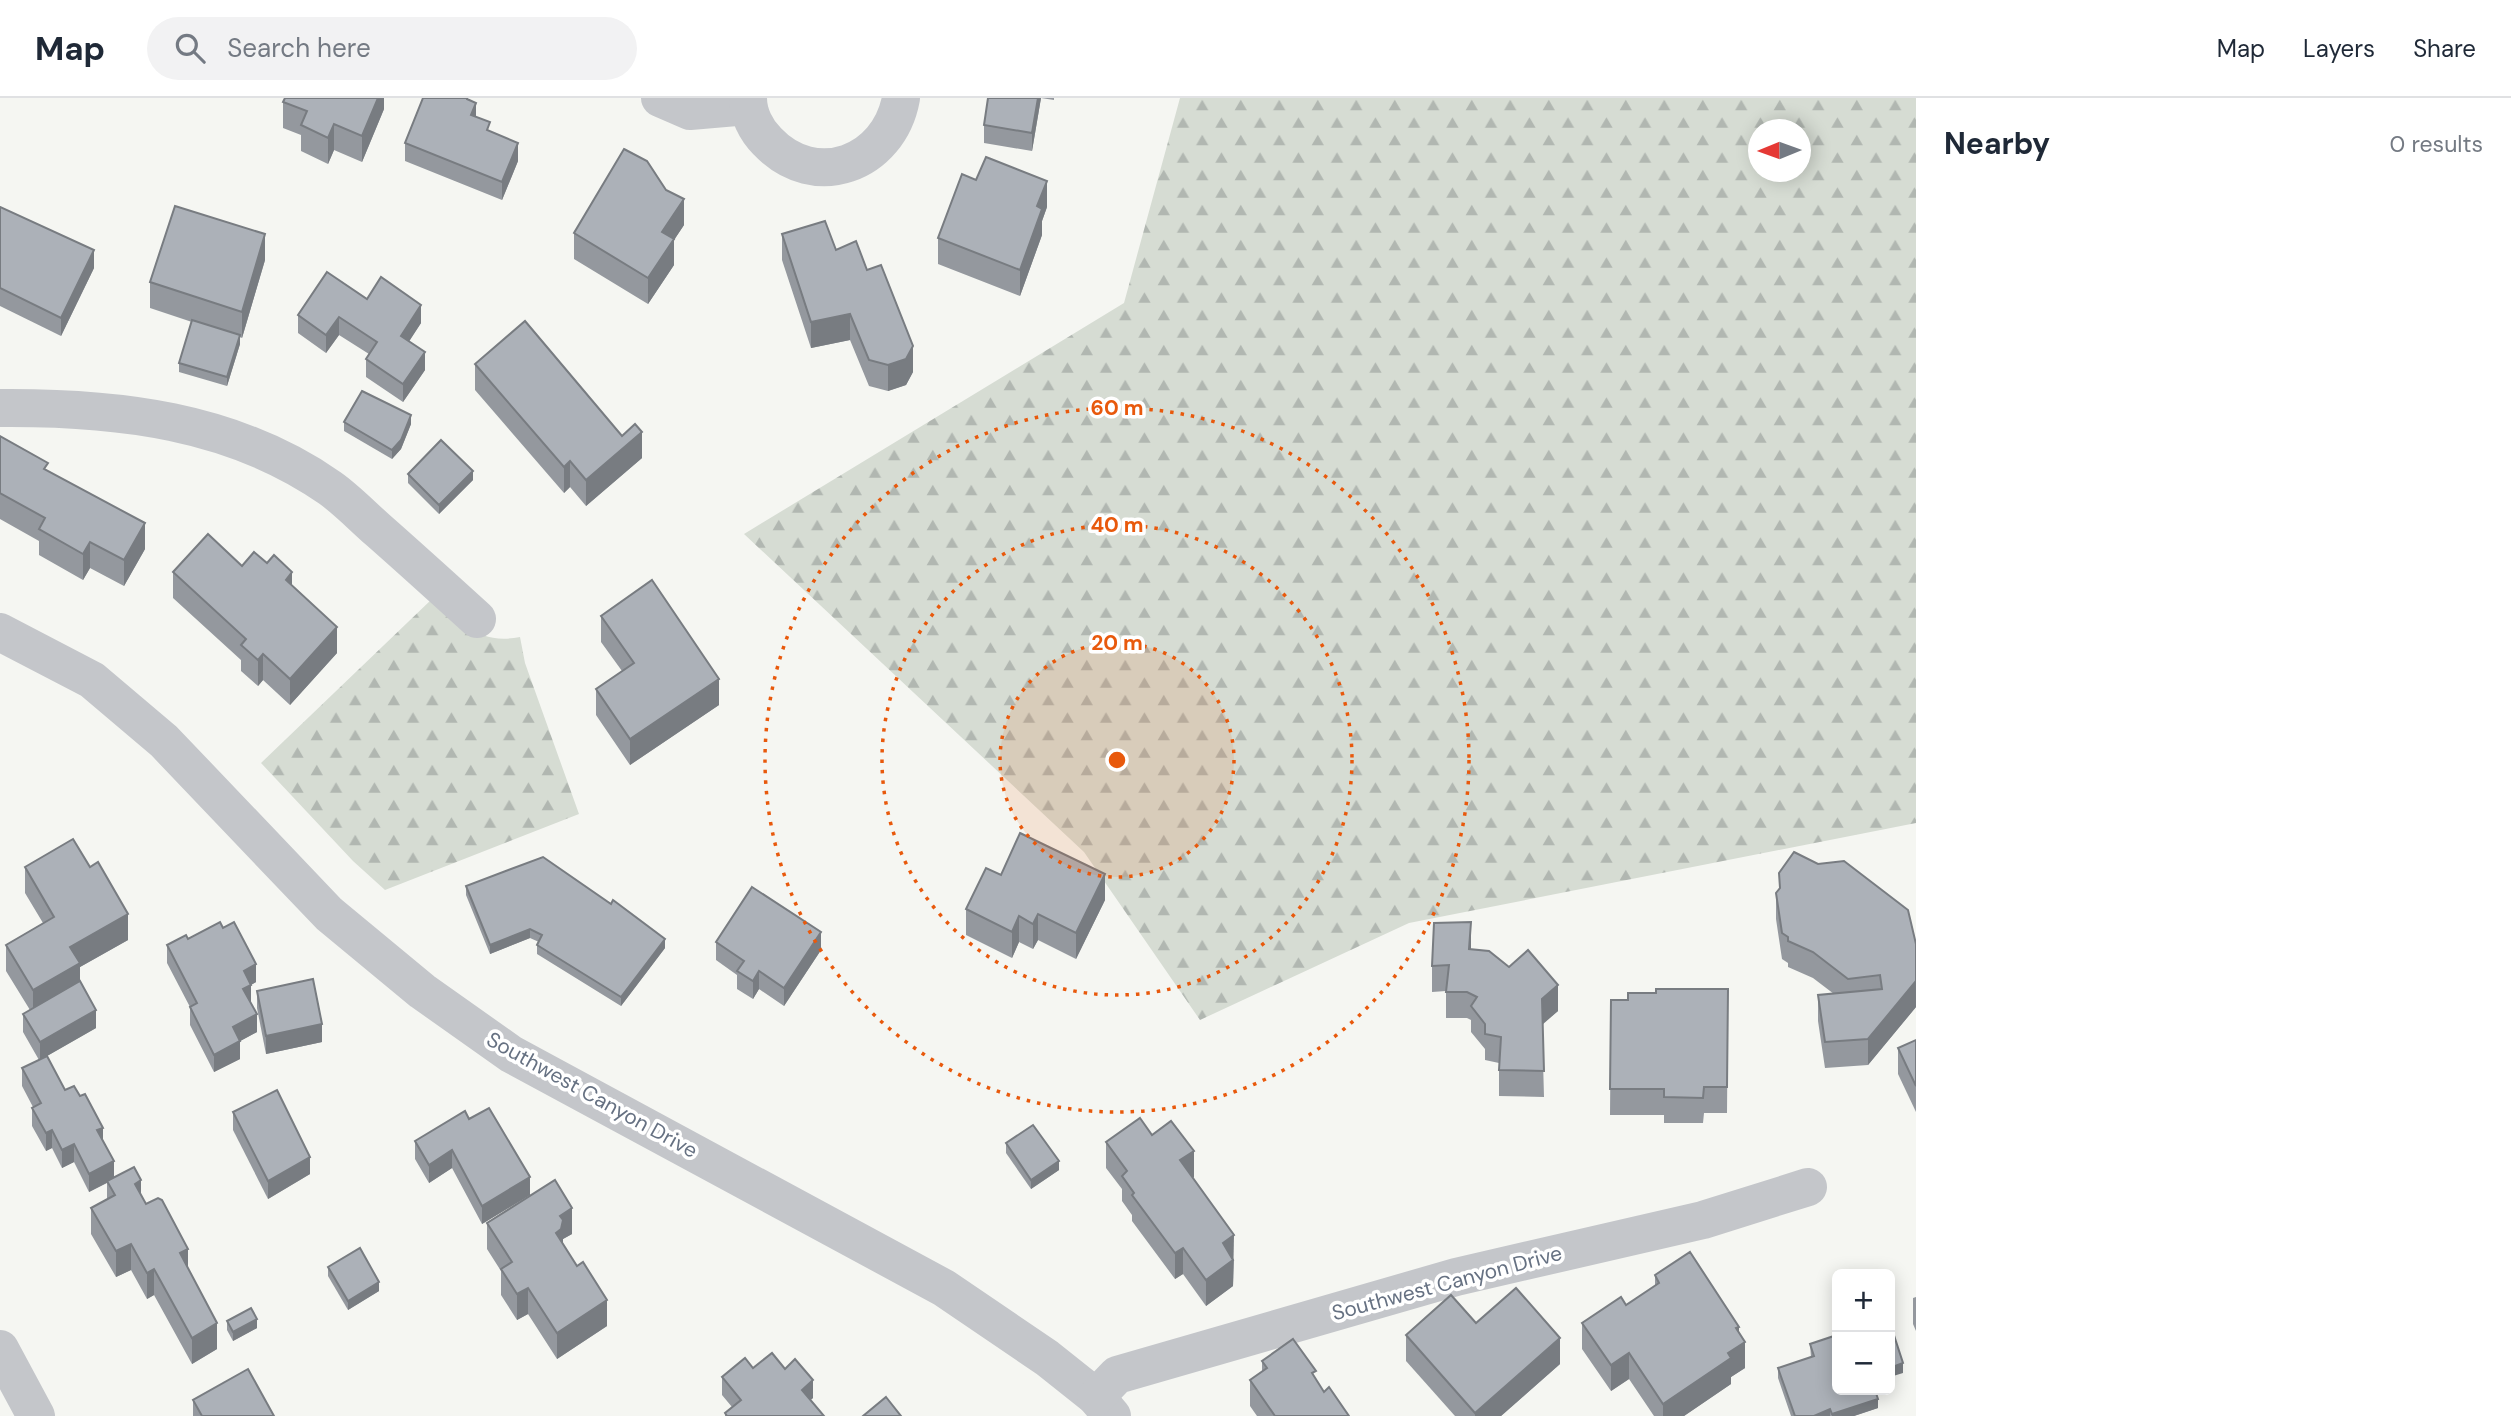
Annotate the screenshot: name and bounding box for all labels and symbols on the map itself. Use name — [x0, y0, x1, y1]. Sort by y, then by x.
north arrow — [1748, 119, 1811, 182]
text: 60 m — [1091, 394, 1143, 422]
text: 40 m — [1090, 511, 1144, 539]
text: 20 m — [1091, 629, 1143, 657]
centre of rings — [1105, 748, 1129, 772]
street label: Southwest Canyon Drive — [482, 1025, 703, 1165]
street label: Southwest Canyon Drive — [1329, 1239, 1565, 1327]

